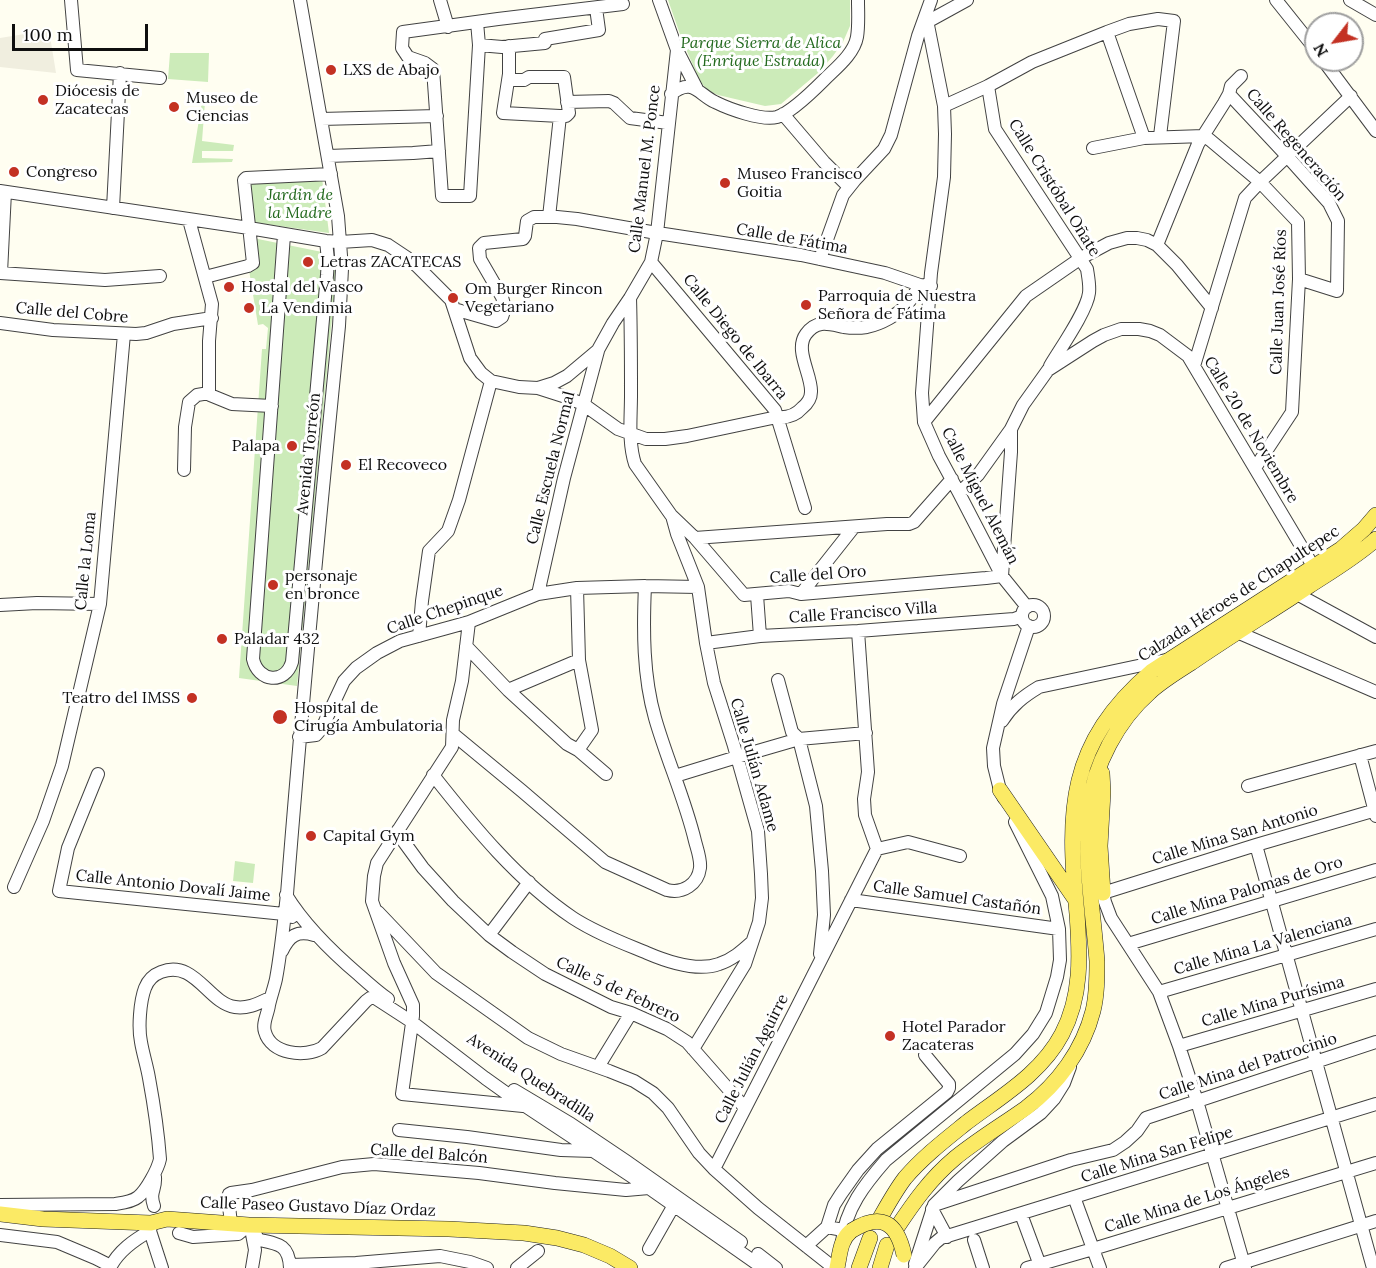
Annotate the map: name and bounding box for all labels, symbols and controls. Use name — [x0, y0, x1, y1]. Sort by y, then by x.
scale bar — [15, 12, 152, 50]
north arrow — [1304, 12, 1364, 72]
text: 100 m — [23, 23, 73, 46]
park label: Parque Sierra de Alica (Enrique Estrada) — [681, 33, 841, 71]
text: N — [1309, 40, 1332, 61]
place label: LXS de Abajo — [343, 60, 439, 80]
marker: LXS de Abajo — [324, 63, 338, 77]
place label: Diócesis de Zacatecas — [55, 81, 140, 119]
street label: Calle Manuel M. Ponce — [625, 84, 665, 254]
street label: Calle Regeneración — [1242, 85, 1350, 205]
place label: Museo de Ciencias — [186, 88, 258, 126]
marker: Diócesis de Zacatecas — [36, 93, 50, 107]
marker: Museo de Ciencias — [167, 100, 181, 114]
street label: Calle Cristóbal Oñate — [1004, 116, 1104, 260]
place label: Congreso — [26, 162, 97, 182]
place label: Museo Francisco Goitia — [737, 164, 862, 202]
marker: Congreso — [7, 165, 21, 179]
marker: Museo Francisco Goitia — [718, 176, 732, 190]
park label: Jardin de la Madre — [267, 185, 333, 223]
street label: Calle de Fátima — [735, 220, 849, 258]
street label: Calle Juan José Ríos — [1267, 229, 1291, 375]
place label: Letras ZACATECAS — [320, 252, 461, 272]
marker: Letras ZACATECAS — [301, 255, 315, 269]
street label: Calle Diego de Ibarra — [679, 270, 791, 404]
place label: Hostal del Vasco — [241, 277, 363, 297]
place label: Om Burger Rincon Vegetariano — [465, 279, 603, 317]
marker: Hostal del Vasco — [222, 280, 236, 294]
place label: Parroquia de Nuestra Señora de Fátima — [818, 286, 976, 324]
marker: Om Burger Rincon Vegetariano — [446, 291, 460, 305]
place label: La Vendimia — [261, 298, 352, 318]
marker: Parroquia de Nuestra Señora de Fátima — [799, 298, 813, 312]
street label: Calle del Cobre — [15, 299, 129, 327]
marker: La Vendimia — [242, 301, 256, 315]
street label: Calle 20 de Noviembre — [1200, 353, 1302, 507]
street label: Calle Escuela Normal — [523, 389, 579, 547]
street label: Avenida Torreón — [293, 392, 325, 516]
street label: Calle Miguel Alemán — [937, 424, 1023, 568]
place label: Palapa — [232, 436, 280, 456]
marker: Palapa — [285, 439, 299, 453]
place label: El Recoveco — [358, 455, 447, 475]
marker: El Recoveco — [339, 458, 353, 472]
street label: Calle la Loma — [71, 511, 101, 611]
street label: Calzada Héroes de Chapultepec — [1135, 522, 1343, 666]
street label: Calle del Oro — [769, 562, 867, 588]
place label: personaje en bronce — [285, 566, 360, 604]
marker: personaje en bronce — [266, 578, 280, 592]
street label: Calle Chepinque — [384, 581, 506, 639]
street label: Calle Francisco Villa — [788, 598, 938, 628]
place label: Paladar 432 — [234, 629, 320, 649]
marker: Paladar 432 — [215, 632, 229, 646]
place label: Teatro del IMSS — [62, 688, 180, 708]
marker: Teatro del IMSS — [185, 691, 199, 705]
street label: Calle Julián Adame — [726, 696, 782, 834]
place label: Hospital de Cirugía Ambulatoria — [294, 698, 443, 736]
marker: Hospital de Cirugía Ambulatoria — [271, 708, 289, 726]
street label: Calle Mina San Antonio — [1150, 801, 1320, 869]
place label: Capital Gym — [323, 826, 415, 846]
marker: Capital Gym — [304, 829, 318, 843]
street label: Calle Mina Palomas de Oro — [1149, 853, 1345, 929]
street label: Calle Antonio Dovalí Jaime — [75, 866, 271, 906]
street label: Calle Samuel Castañón — [872, 877, 1042, 919]
street label: Calle Mina La Valenciana — [1172, 910, 1354, 980]
street label: Calle 5 de Febrero — [553, 953, 683, 1027]
street label: Calle Mina Purísima — [1199, 972, 1347, 1032]
street label: Calle Julián Aguirre — [711, 991, 793, 1127]
place label: Hotel Parador Zacateras — [902, 1017, 1006, 1055]
street label: Avenida Quebradilla — [463, 1029, 599, 1127]
marker: Hotel Parador Zacateras — [883, 1029, 897, 1043]
street label: Calle Mina del Patrocinio — [1157, 1029, 1339, 1105]
street label: Calle Mina San Felipe — [1079, 1123, 1235, 1187]
street label: Calle del Balcón — [370, 1140, 488, 1168]
street label: Calle Mina de Los Ángeles — [1102, 1163, 1292, 1237]
street label: Calle Paseo Gustavo Díaz Ordaz — [200, 1193, 436, 1221]

